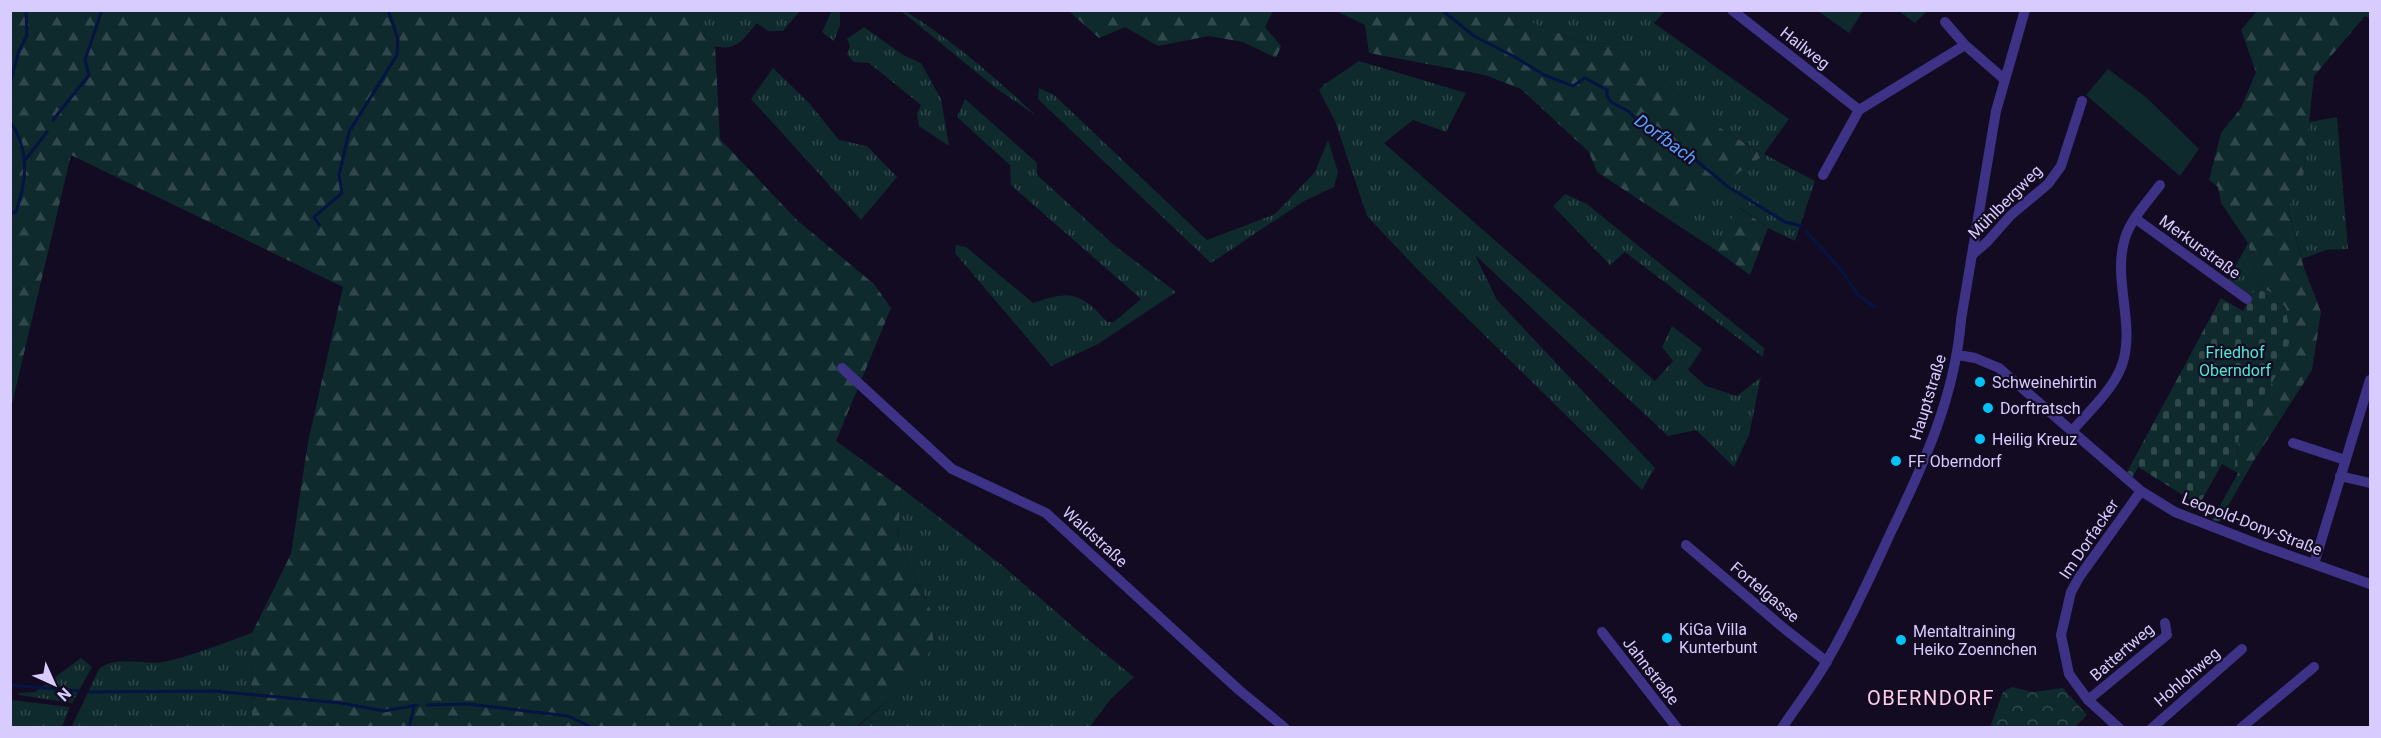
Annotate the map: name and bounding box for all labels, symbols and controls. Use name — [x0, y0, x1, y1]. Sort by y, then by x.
street label: Hailweg — [1777, 23, 1833, 73]
water label: Dorfbach — [1631, 109, 1701, 169]
street label: Mühlbergweg — [1964, 161, 2046, 243]
street label: Merkurstraße — [2156, 211, 2244, 283]
park label: Friedhof Oberndorf — [2199, 343, 2271, 380]
street label: Hauptstraße — [1906, 352, 1950, 442]
place label: Schweinehirtin — [1992, 373, 2097, 392]
marker: Schweinehirtin — [1973, 375, 1987, 389]
place label: Dorftratsch — [2000, 399, 2080, 418]
marker: Dorftratsch — [1981, 401, 1995, 415]
place label: Heilig Kreuz — [1992, 430, 2077, 449]
marker: Heilig Kreuz — [1973, 432, 1987, 446]
place label: FF Oberndorf — [1908, 452, 2002, 471]
marker: FF Oberndorf — [1889, 454, 1903, 468]
street label: Leopold-Dony-Straße — [2179, 488, 2325, 560]
street label: Im Dorfacker — [2055, 495, 2123, 582]
street label: Waldstraße — [1059, 503, 1131, 571]
street label: Fortelgasse — [1727, 558, 1803, 626]
street label: Battertweg — [2086, 619, 2158, 685]
place label: KiGa Villa Kunterbunt — [1679, 620, 1758, 657]
place label: Mentaltraining Heiko Zoennchen — [1913, 622, 2037, 659]
marker: KiGa Villa Kunterbunt — [1660, 631, 1674, 645]
street label: Jahnstraße — [1619, 633, 1683, 709]
marker: Mentaltraining Heiko Zoennchen — [1894, 633, 1908, 647]
street label: Hohlohweg — [2150, 643, 2224, 711]
north arrow — [24, 654, 84, 714]
text: N — [54, 684, 75, 705]
district label: OBERNDORF — [1867, 686, 1995, 710]

